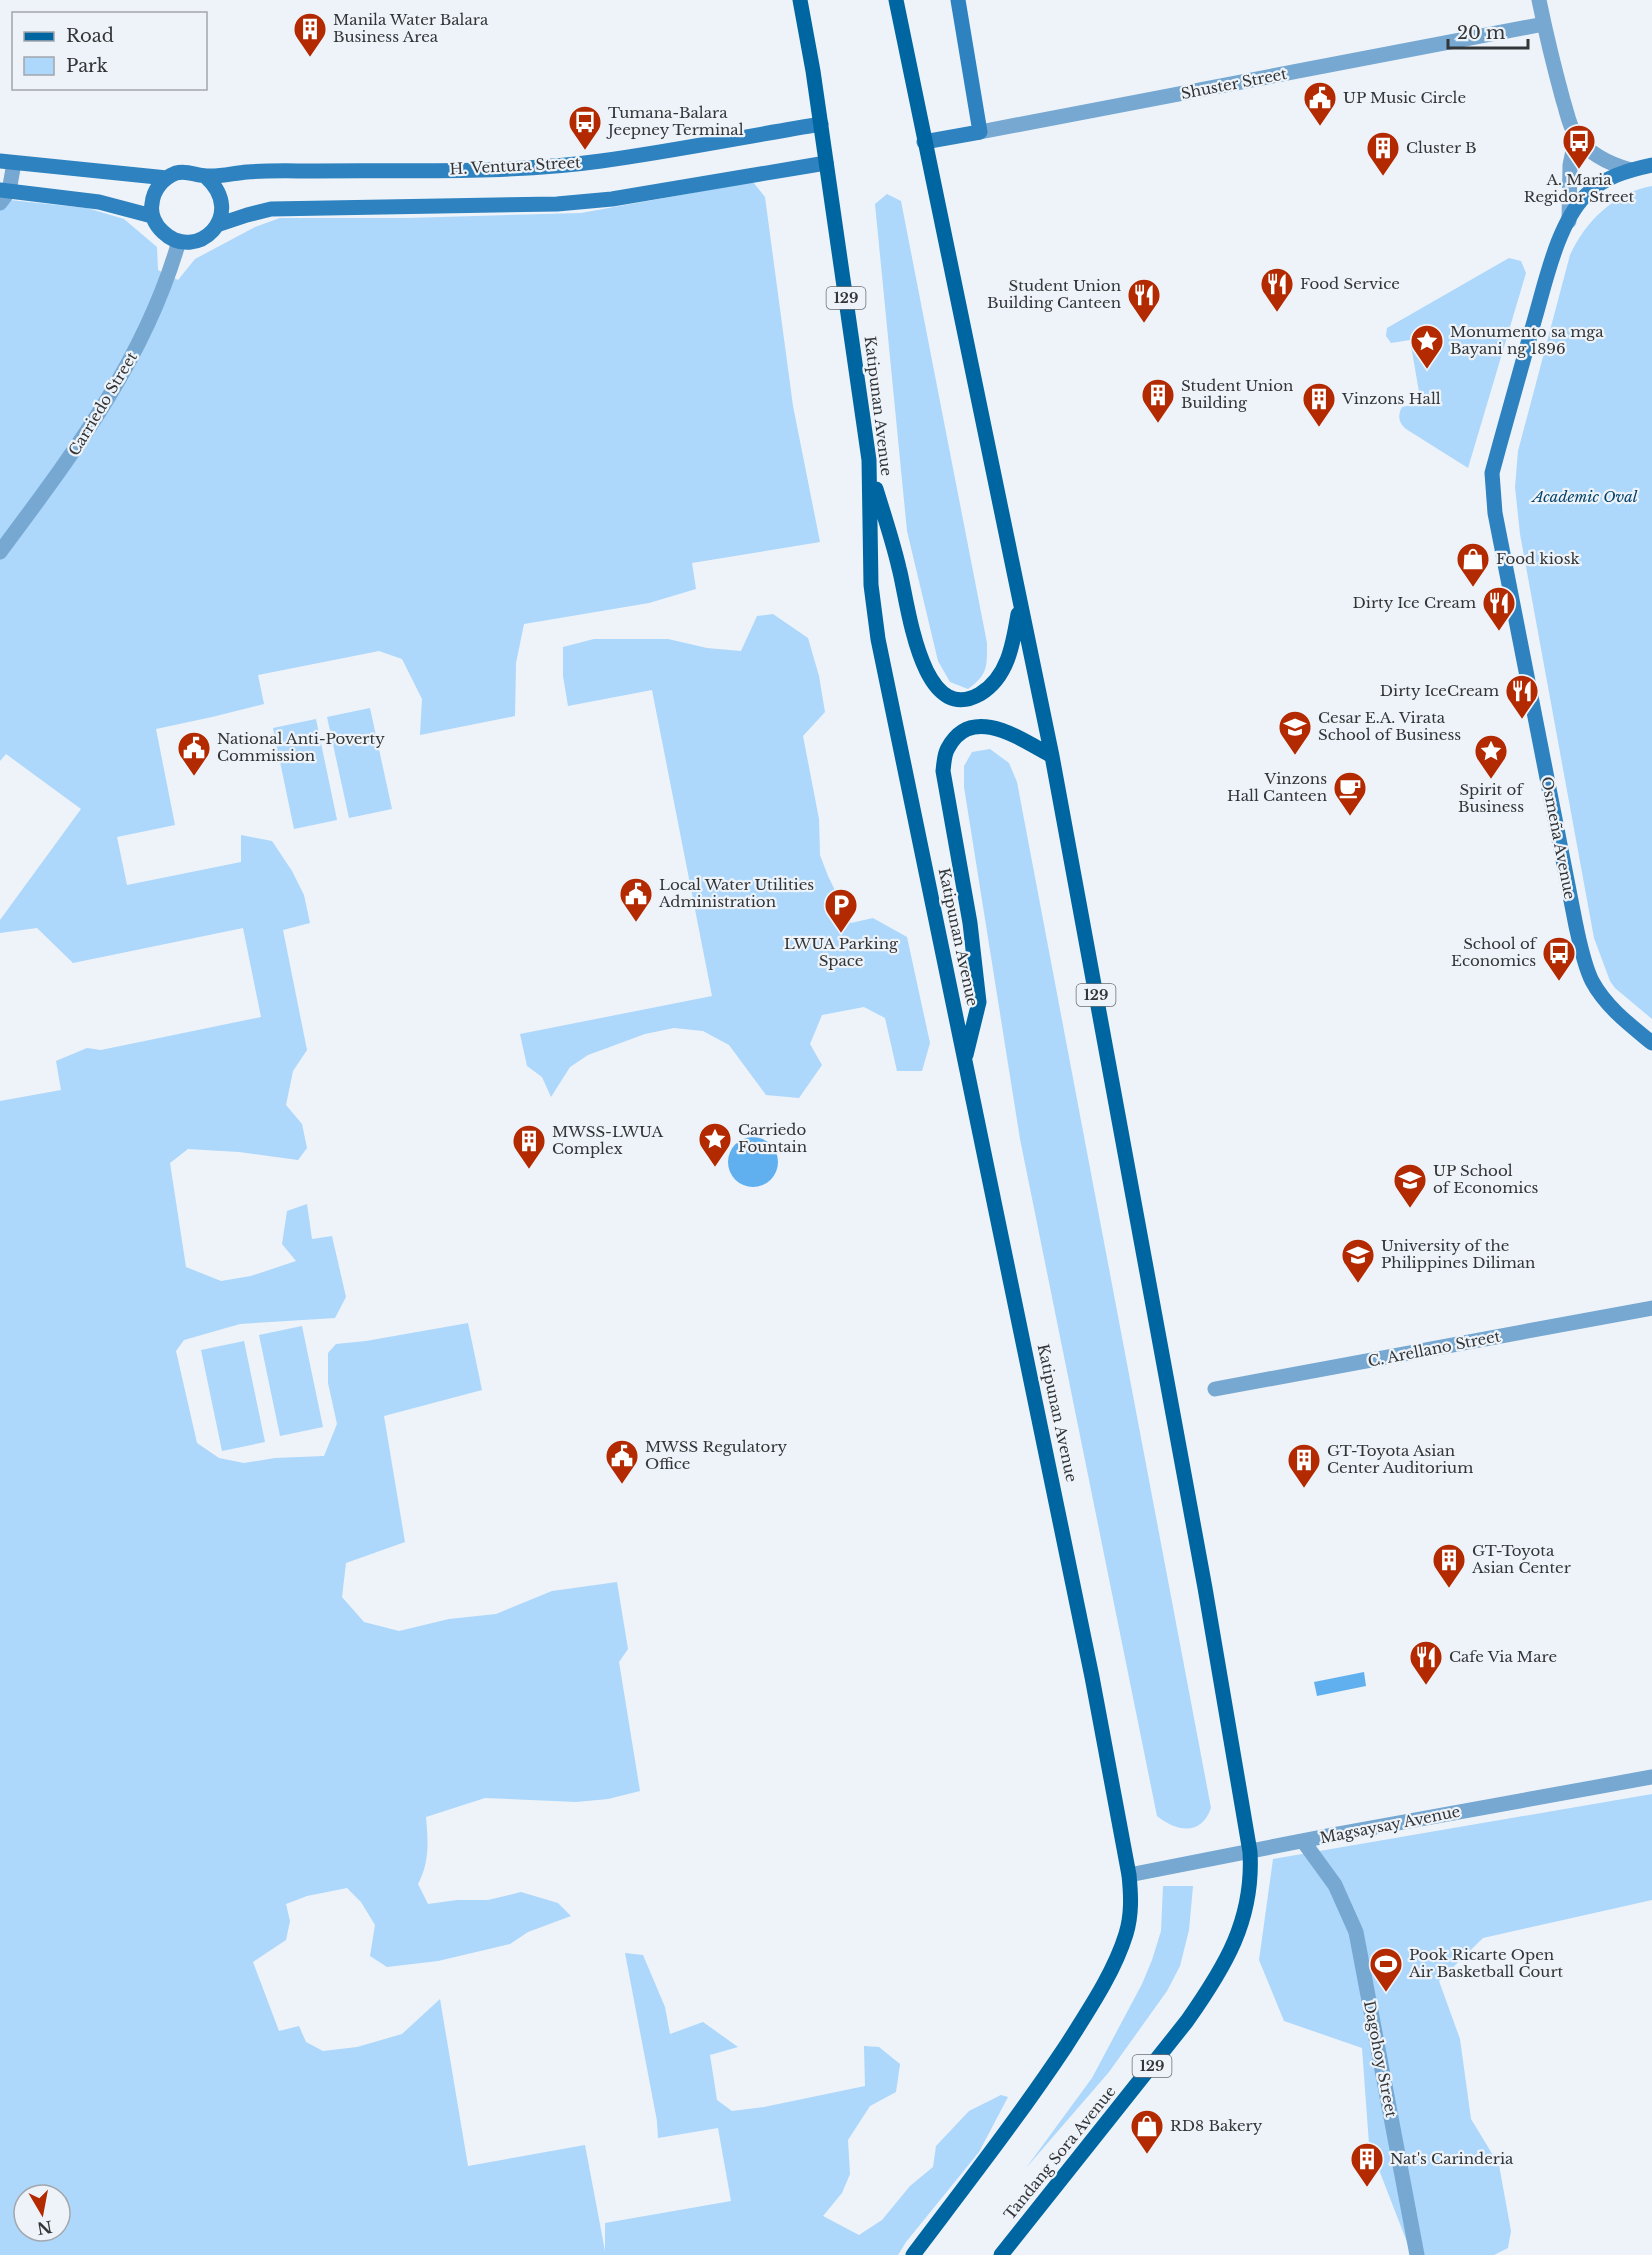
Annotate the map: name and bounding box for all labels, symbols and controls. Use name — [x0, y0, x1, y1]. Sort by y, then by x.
place label: Manila Water Balara Business Area — [333, 10, 489, 46]
building icon: Manila Water Balara Business Area — [292, 11, 328, 58]
legend — [12, 12, 207, 90]
scale bar — [1448, 12, 1528, 50]
text: 20 m — [1457, 22, 1505, 44]
text: Road — [66, 25, 114, 47]
text: Park — [66, 55, 108, 77]
street label: Shuster Street — [1179, 64, 1289, 103]
public building icon: UP Music Circle — [1302, 80, 1338, 127]
place label: UP Music Circle — [1343, 88, 1466, 107]
place label: Tumana-Balara Jeepney Terminal — [606, 103, 744, 139]
bus stop icon: Tumana-Balara Jeepney Terminal — [567, 104, 603, 151]
bus stop icon: A. Maria Regidor Street — [1561, 123, 1597, 170]
building icon: Cluster B — [1365, 130, 1401, 177]
place label: Cluster B — [1406, 138, 1477, 157]
street label: H. Ventura Street — [449, 153, 581, 178]
place label: A. Maria Regidor Street — [1524, 170, 1635, 206]
restaurant icon: Food Service — [1259, 266, 1295, 313]
place label: Food Service — [1300, 274, 1400, 293]
place label: Student Union Building Canteen — [987, 276, 1121, 312]
restaurant icon: Student Union Building Canteen — [1126, 277, 1162, 324]
road number: 129 — [826, 287, 866, 309]
place label: Monumento sa mga Bayani ng 1896 — [1450, 322, 1604, 358]
place icon: Monumento sa mga Bayani ng 1896 — [1409, 323, 1445, 370]
street label: Katipunan Avenue — [860, 335, 897, 477]
street label: Carriedo Street — [64, 348, 141, 459]
place label: Student Union Building — [1181, 376, 1293, 412]
building icon: Student Union Building — [1140, 377, 1176, 424]
building icon: Vinzons Hall — [1301, 381, 1337, 428]
place label: Vinzons Hall — [1341, 389, 1441, 408]
park label: Academic Oval — [1531, 487, 1638, 506]
shop icon: Food kiosk — [1455, 541, 1491, 588]
place label: Food kiosk — [1496, 549, 1580, 568]
restaurant icon: Dirty Ice Cream — [1481, 585, 1517, 632]
place label: Dirty Ice Cream — [1353, 593, 1476, 612]
restaurant icon: Dirty IceCream — [1504, 673, 1540, 720]
place label: Dirty IceCream — [1380, 681, 1499, 700]
place label: Cesar E.A. Virata School of Business — [1318, 708, 1461, 744]
school or university icon: Cesar E.A. Virata School of Business — [1277, 709, 1313, 756]
place label: National Anti-Poverty Commission — [217, 729, 385, 765]
public building icon: National Anti-Poverty Commission — [176, 730, 212, 777]
place icon: Spirit of Business — [1473, 733, 1509, 780]
place label: Vinzons Hall Canteen — [1227, 769, 1327, 805]
cafe icon: Vinzons Hall Canteen — [1332, 770, 1368, 817]
street label: Osmeña Avenue — [1537, 775, 1580, 901]
place label: Spirit of Business — [1458, 780, 1524, 816]
street label: Katipunan Avenue — [935, 866, 982, 1008]
place label: Local Water Utilities Administration — [658, 875, 814, 911]
public building icon: Local Water Utilities Administration — [618, 876, 654, 923]
parking icon: LWUA Parking Space — [823, 887, 859, 934]
place label: LWUA Parking Space — [784, 934, 899, 970]
place label: School of Economics — [1451, 934, 1538, 970]
bus stop icon: School of Economics — [1541, 935, 1577, 982]
road number: 129 — [1076, 984, 1116, 1006]
place label: Carriedo Fountain — [738, 1120, 807, 1156]
place icon: Carriedo Fountain — [697, 1121, 733, 1168]
place label: MWSS-LWUA Complex — [552, 1122, 663, 1158]
building icon: MWSS-LWUA Complex — [511, 1123, 547, 1170]
place label: UP School of Economics — [1433, 1161, 1538, 1197]
school or university icon: UP School of Economics — [1392, 1162, 1428, 1209]
place label: University of the Philippines Diliman — [1381, 1236, 1535, 1272]
school or university icon: University of the Philippines Diliman — [1340, 1237, 1376, 1284]
street label: C. Arellano Street — [1366, 1326, 1502, 1371]
street label: Katipunan Avenue — [1034, 1342, 1081, 1484]
place label: MWSS Regulatory Office — [645, 1437, 788, 1473]
public building icon: MWSS Regulatory Office — [604, 1438, 640, 1485]
place label: GT-Toyota Asian Center Auditorium — [1327, 1441, 1473, 1477]
building icon: GT-Toyota Asian Center Auditorium — [1286, 1442, 1322, 1489]
place label: GT-Toyota Asian Center — [1471, 1541, 1572, 1577]
building icon: GT-Toyota Asian Center — [1431, 1542, 1467, 1589]
restaurant icon: Cafe Via Mare — [1408, 1639, 1444, 1686]
place label: Cafe Via Mare — [1449, 1647, 1557, 1666]
street label: Magsaysay Avenue — [1318, 1802, 1462, 1847]
place label: Pook Ricarte Open Air Basketball Court — [1408, 1945, 1564, 1981]
sports icon: Pook Ricarte Open Air Basketball Court — [1368, 1946, 1404, 1993]
street label: Dagohoy Street — [1360, 1999, 1401, 2119]
road number: 129 — [1132, 2055, 1172, 2077]
street label: Tandang Sora Avenue — [1000, 2082, 1119, 2223]
shop icon: RD8 Bakery — [1129, 2108, 1165, 2155]
place label: RD8 Bakery — [1170, 2116, 1263, 2135]
building icon: Nat's Carinderia — [1349, 2141, 1385, 2188]
place label: Nat's Carinderia — [1390, 2149, 1514, 2168]
north arrow — [12, 2183, 72, 2243]
text: N — [35, 2217, 54, 2239]

